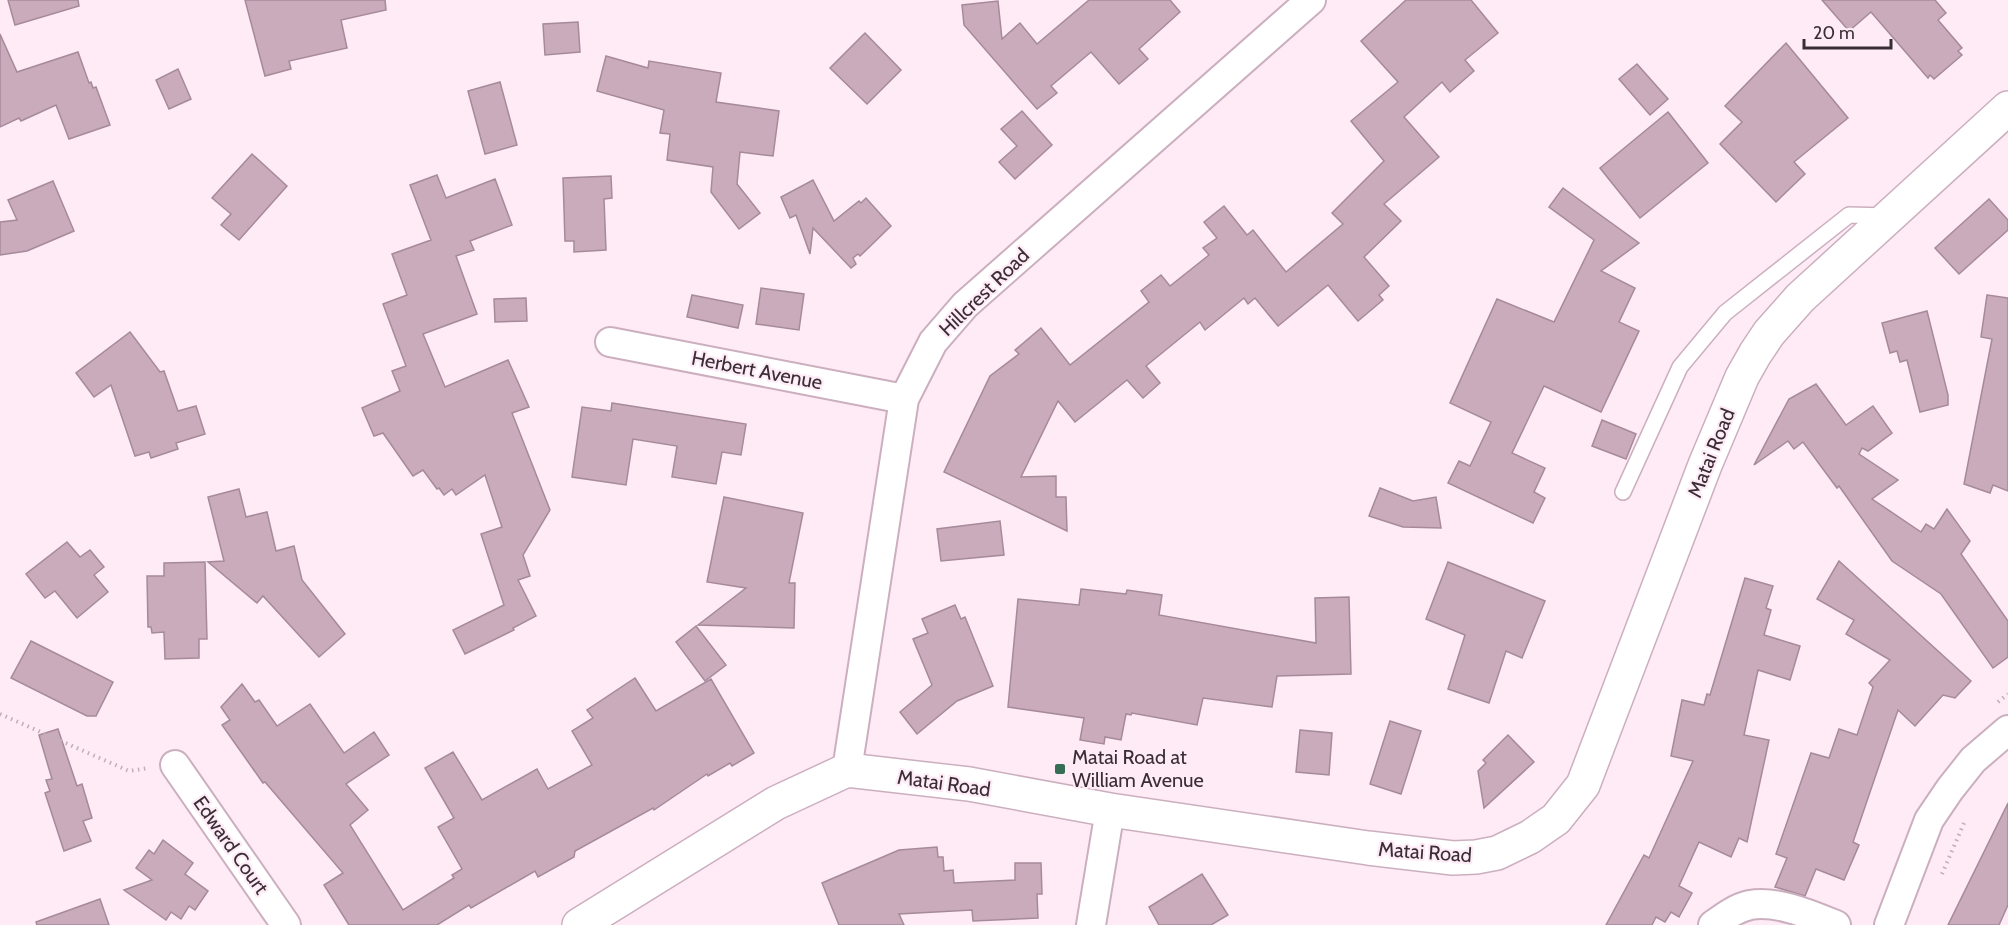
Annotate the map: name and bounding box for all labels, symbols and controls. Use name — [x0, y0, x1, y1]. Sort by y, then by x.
scale bar — [1804, 12, 1891, 50]
text: 20 m — [1813, 22, 1855, 44]
street label: Hillcrest Road — [934, 243, 1034, 341]
street label: Herbert Avenue — [690, 346, 824, 394]
street label: Matai Road — [1682, 405, 1740, 501]
place label: Matai Road at William Avenue — [1072, 745, 1204, 792]
marker: Matai Road at William Avenue — [1053, 762, 1067, 776]
street label: Matai Road — [896, 765, 992, 801]
street label: Edward Court — [188, 791, 274, 899]
street label: Matai Road — [1377, 837, 1473, 867]

